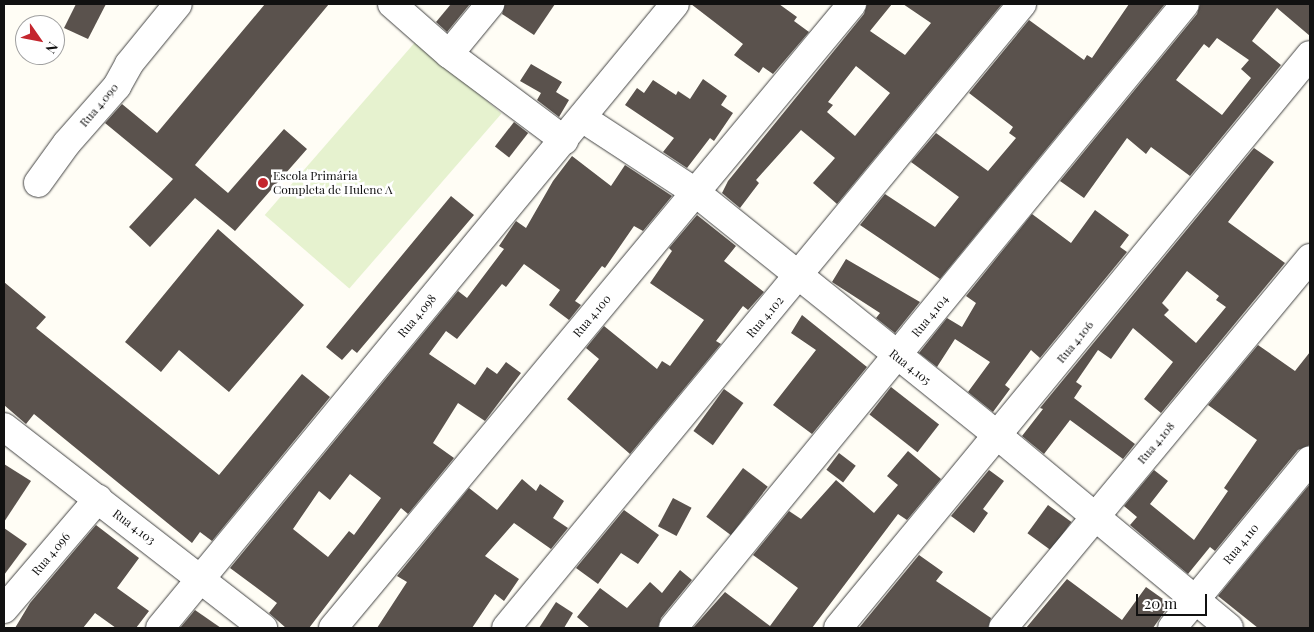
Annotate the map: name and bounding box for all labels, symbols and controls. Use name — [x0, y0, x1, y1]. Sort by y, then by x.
north arrow — [15, 15, 65, 65]
text: N — [41, 38, 63, 57]
street label: Rua 4.090 — [76, 80, 122, 130]
place label: Escola Primária Completa de Hulene A — [273, 169, 393, 197]
marker: Escola Primária Completa de Hulene A — [257, 177, 269, 189]
street label: Rua 4.098 — [395, 291, 439, 341]
street label: Rua 4.100 — [570, 292, 614, 340]
street label: Rua 4.104 — [909, 292, 951, 340]
street label: Rua 4.102 — [743, 293, 787, 341]
street label: Rua 4.106 — [1054, 318, 1096, 366]
street label: Rua 4.105 — [886, 346, 934, 388]
street label: Rua 4.108 — [1134, 419, 1178, 467]
street label: Rua 4.103 — [110, 506, 158, 548]
street label: Rua 4.110 — [1220, 521, 1262, 567]
street label: Rua 4.096 — [29, 529, 73, 579]
scale bar — [1139, 584, 1210, 616]
text: 20 m — [1144, 593, 1177, 613]

